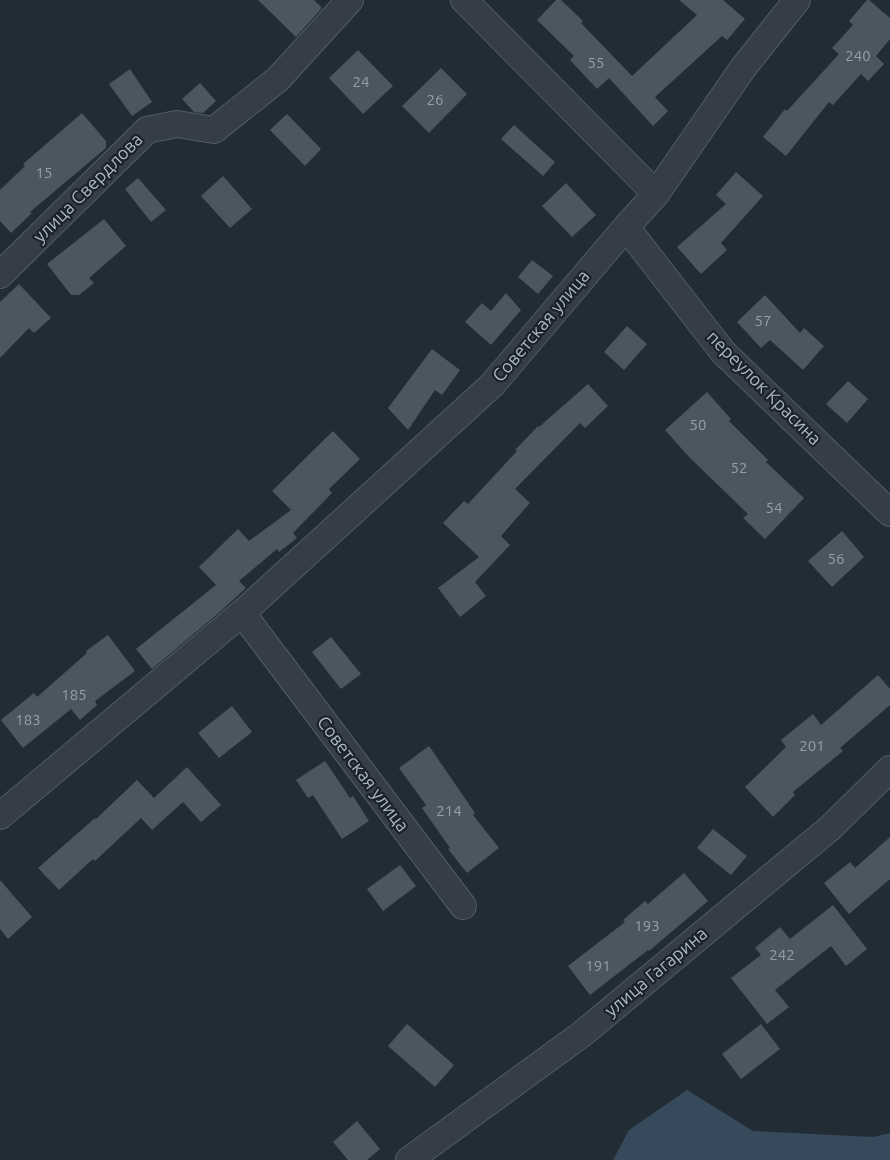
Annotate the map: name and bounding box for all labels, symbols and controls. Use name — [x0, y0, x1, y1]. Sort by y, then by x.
house number: 240 — [845, 47, 871, 65]
house number: 55 — [588, 54, 604, 72]
house number: 24 — [353, 73, 369, 91]
house number: 26 — [427, 91, 443, 109]
street label: улица Свердлова — [29, 129, 147, 247]
house number: 15 — [36, 164, 52, 182]
street label: Советская улица — [488, 266, 594, 386]
house number: 57 — [755, 312, 771, 330]
street label: переулок Красина — [702, 326, 826, 450]
house number: 50 — [690, 416, 706, 434]
house number: 52 — [731, 459, 747, 477]
house number: 54 — [766, 499, 782, 517]
house number: 56 — [828, 550, 844, 568]
house number: 185 — [61, 686, 87, 704]
house number: 183 — [15, 711, 41, 729]
street label: Советская улица — [312, 712, 414, 836]
house number: 201 — [799, 737, 825, 755]
house number: 214 — [436, 802, 462, 820]
house number: 193 — [634, 917, 660, 935]
street label: улица Гагарина — [600, 923, 712, 1021]
house number: 242 — [769, 946, 795, 964]
house number: 191 — [585, 957, 611, 975]

